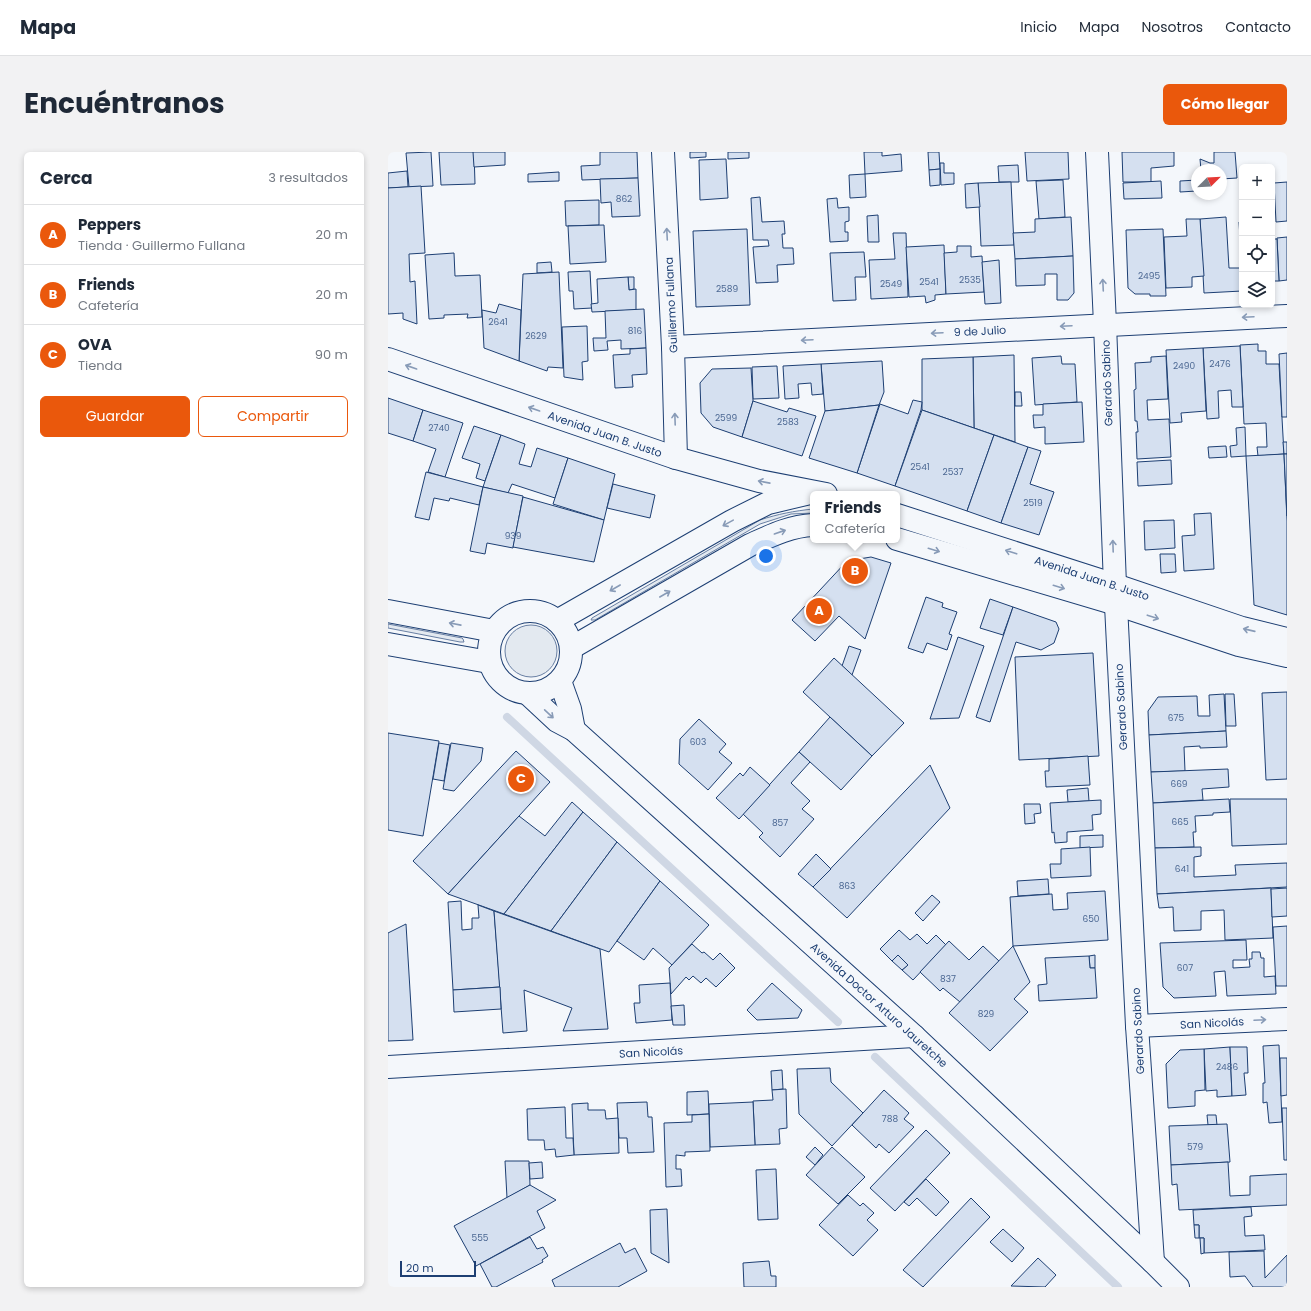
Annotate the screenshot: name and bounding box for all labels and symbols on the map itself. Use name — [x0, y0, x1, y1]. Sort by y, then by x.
north arrow — [1191, 164, 1227, 200]
house number: 862 — [616, 193, 632, 205]
one-way arrow — [664, 228, 671, 241]
street label: Guillermo Fullana — [661, 257, 681, 353]
house number: 2495 — [1138, 270, 1160, 282]
house number: 2535 — [959, 274, 981, 286]
house number: 2541 — [919, 276, 939, 288]
house number: 2549 — [880, 278, 902, 290]
one-way arrow — [1100, 279, 1107, 292]
house number: 2589 — [716, 283, 738, 295]
one-way arrow — [1242, 314, 1255, 321]
house number: 2641 — [488, 316, 508, 328]
street label: 9 de Julio — [953, 322, 1007, 340]
one-way arrow — [1060, 323, 1073, 330]
house number: 816 — [628, 325, 642, 337]
one-way arrow — [931, 329, 944, 337]
house number: 2629 — [525, 330, 547, 342]
one-way arrow — [801, 336, 814, 343]
street label: Gerardo Sabino — [1097, 339, 1117, 427]
house number: 2476 — [1209, 358, 1231, 370]
house number: 2490 — [1173, 360, 1195, 372]
one-way arrow — [404, 363, 417, 370]
one-way arrow — [528, 405, 540, 413]
street label: Avenida Juan B. Justo — [546, 407, 664, 461]
house number: 2599 — [715, 412, 737, 424]
one-way arrow — [671, 413, 679, 426]
house number: 2583 — [777, 416, 799, 428]
house number: 2740 — [428, 422, 450, 434]
house number: 2541 — [910, 461, 930, 473]
house number: 2537 — [942, 466, 964, 478]
one-way arrow — [758, 477, 771, 485]
house number: 2519 — [1023, 497, 1043, 509]
one-way arrow — [722, 520, 734, 528]
one-way arrow — [773, 528, 785, 536]
house number: 939 — [505, 530, 522, 542]
one-way arrow — [1110, 540, 1117, 553]
your location — [756, 546, 776, 566]
one-way arrow — [928, 547, 941, 554]
one-way arrow — [1005, 548, 1018, 555]
street label: Avenida Juan B. Justo — [1033, 552, 1151, 604]
pin: B — [842, 556, 868, 586]
one-way arrow — [1052, 584, 1065, 591]
one-way arrow — [609, 585, 621, 593]
one-way arrow — [659, 589, 671, 597]
pin: A — [806, 596, 832, 626]
one-way arrow — [1147, 613, 1159, 621]
one-way arrow — [449, 620, 462, 628]
one-way arrow — [1243, 625, 1256, 633]
street label: Gerardo Sabino — [1111, 663, 1131, 751]
one-way arrow — [544, 709, 554, 718]
house number: 675 — [1168, 712, 1184, 724]
house number: 603 — [690, 736, 706, 748]
pin: C — [508, 764, 534, 794]
house number: 669 — [1170, 778, 1188, 790]
house number: 665 — [1171, 816, 1189, 828]
house number: 857 — [772, 817, 788, 829]
house number: 641 — [1175, 863, 1189, 875]
house number: 863 — [839, 880, 855, 892]
house number: 650 — [1082, 913, 1100, 925]
street label: Avenida Doctor Arturo Jauretche — [807, 939, 951, 1071]
house number: 607 — [1177, 962, 1193, 974]
house number: 837 — [940, 973, 956, 985]
street label: Gerardo Sabino — [1128, 987, 1148, 1075]
house number: 829 — [978, 1008, 995, 1020]
street label: San Nicolás — [1180, 1013, 1245, 1033]
one-way arrow — [1253, 1017, 1266, 1024]
street label: San Nicolás — [619, 1042, 684, 1062]
house number: 2486 — [1216, 1061, 1238, 1073]
house number: 788 — [882, 1113, 898, 1125]
house number: 579 — [1187, 1141, 1203, 1153]
house number: 555 — [472, 1232, 489, 1244]
scale bar — [400, 1259, 476, 1278]

